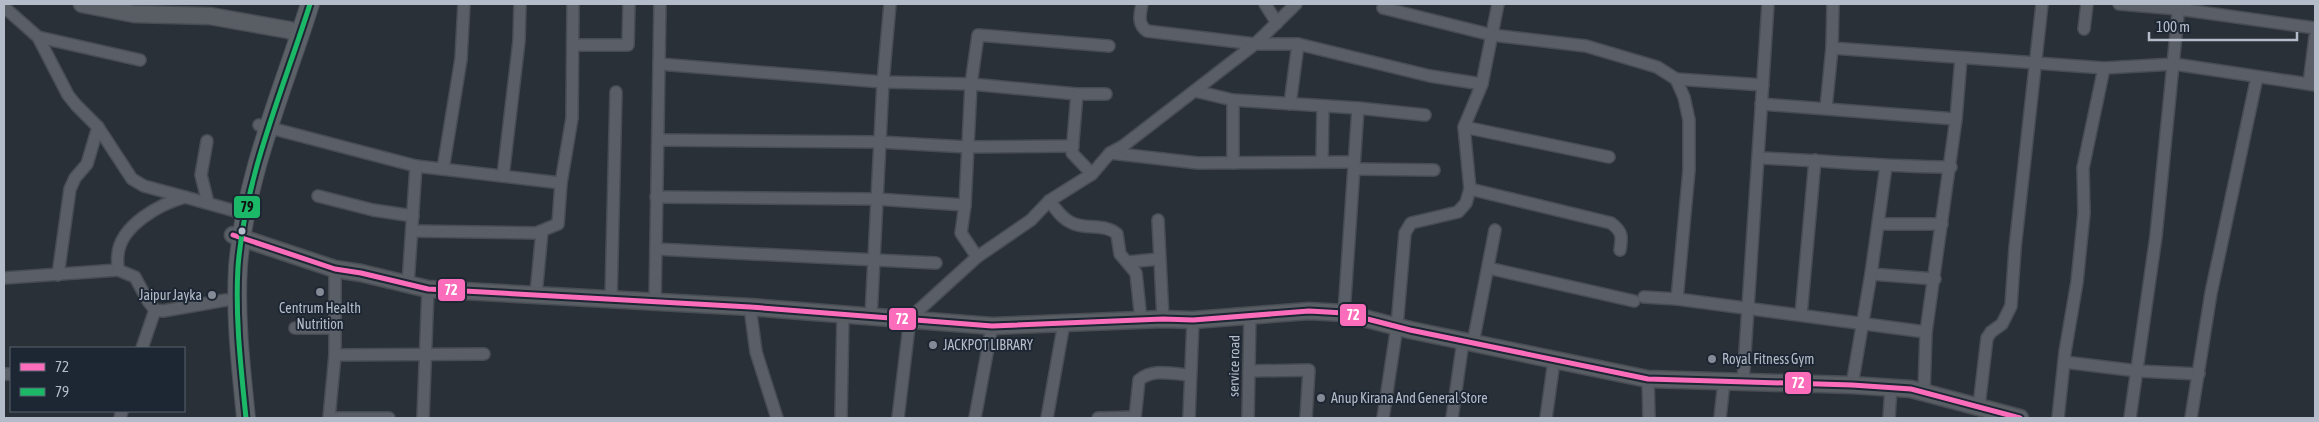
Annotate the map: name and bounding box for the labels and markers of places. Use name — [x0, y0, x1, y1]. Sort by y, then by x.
unlabelled marker — [237, 226, 247, 236]
marker: Centrum Health Nutrition — [314, 286, 326, 298]
place label: Jaipur Jayka — [139, 287, 202, 303]
marker: Jaipur Jayka — [206, 289, 218, 301]
place label: Centrum Health Nutrition — [279, 300, 361, 332]
place label: JACKPOT LIBRARY — [943, 337, 1034, 353]
marker: JACKPOT LIBRARY — [927, 339, 939, 351]
place label: Royal Fitness Gym — [1722, 351, 1814, 367]
marker: Royal Fitness Gym — [1706, 353, 1718, 365]
place label: Anup Kirana And General Store — [1331, 390, 1488, 406]
marker: Anup Kirana And General Store — [1315, 392, 1327, 404]

